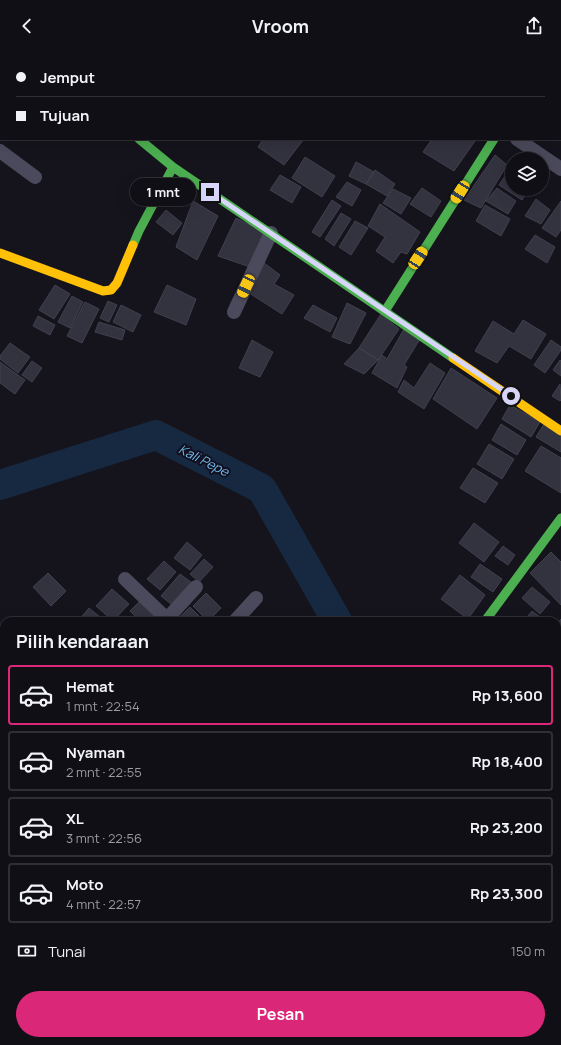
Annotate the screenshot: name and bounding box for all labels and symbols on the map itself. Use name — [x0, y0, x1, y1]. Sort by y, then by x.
callout: 1 mnt — [130, 178, 196, 206]
car — [449, 179, 471, 205]
route end — [201, 183, 219, 201]
car — [406, 245, 430, 271]
car — [235, 273, 257, 299]
route start — [502, 387, 520, 405]
water label: Kali Pepe — [176, 440, 233, 481]

